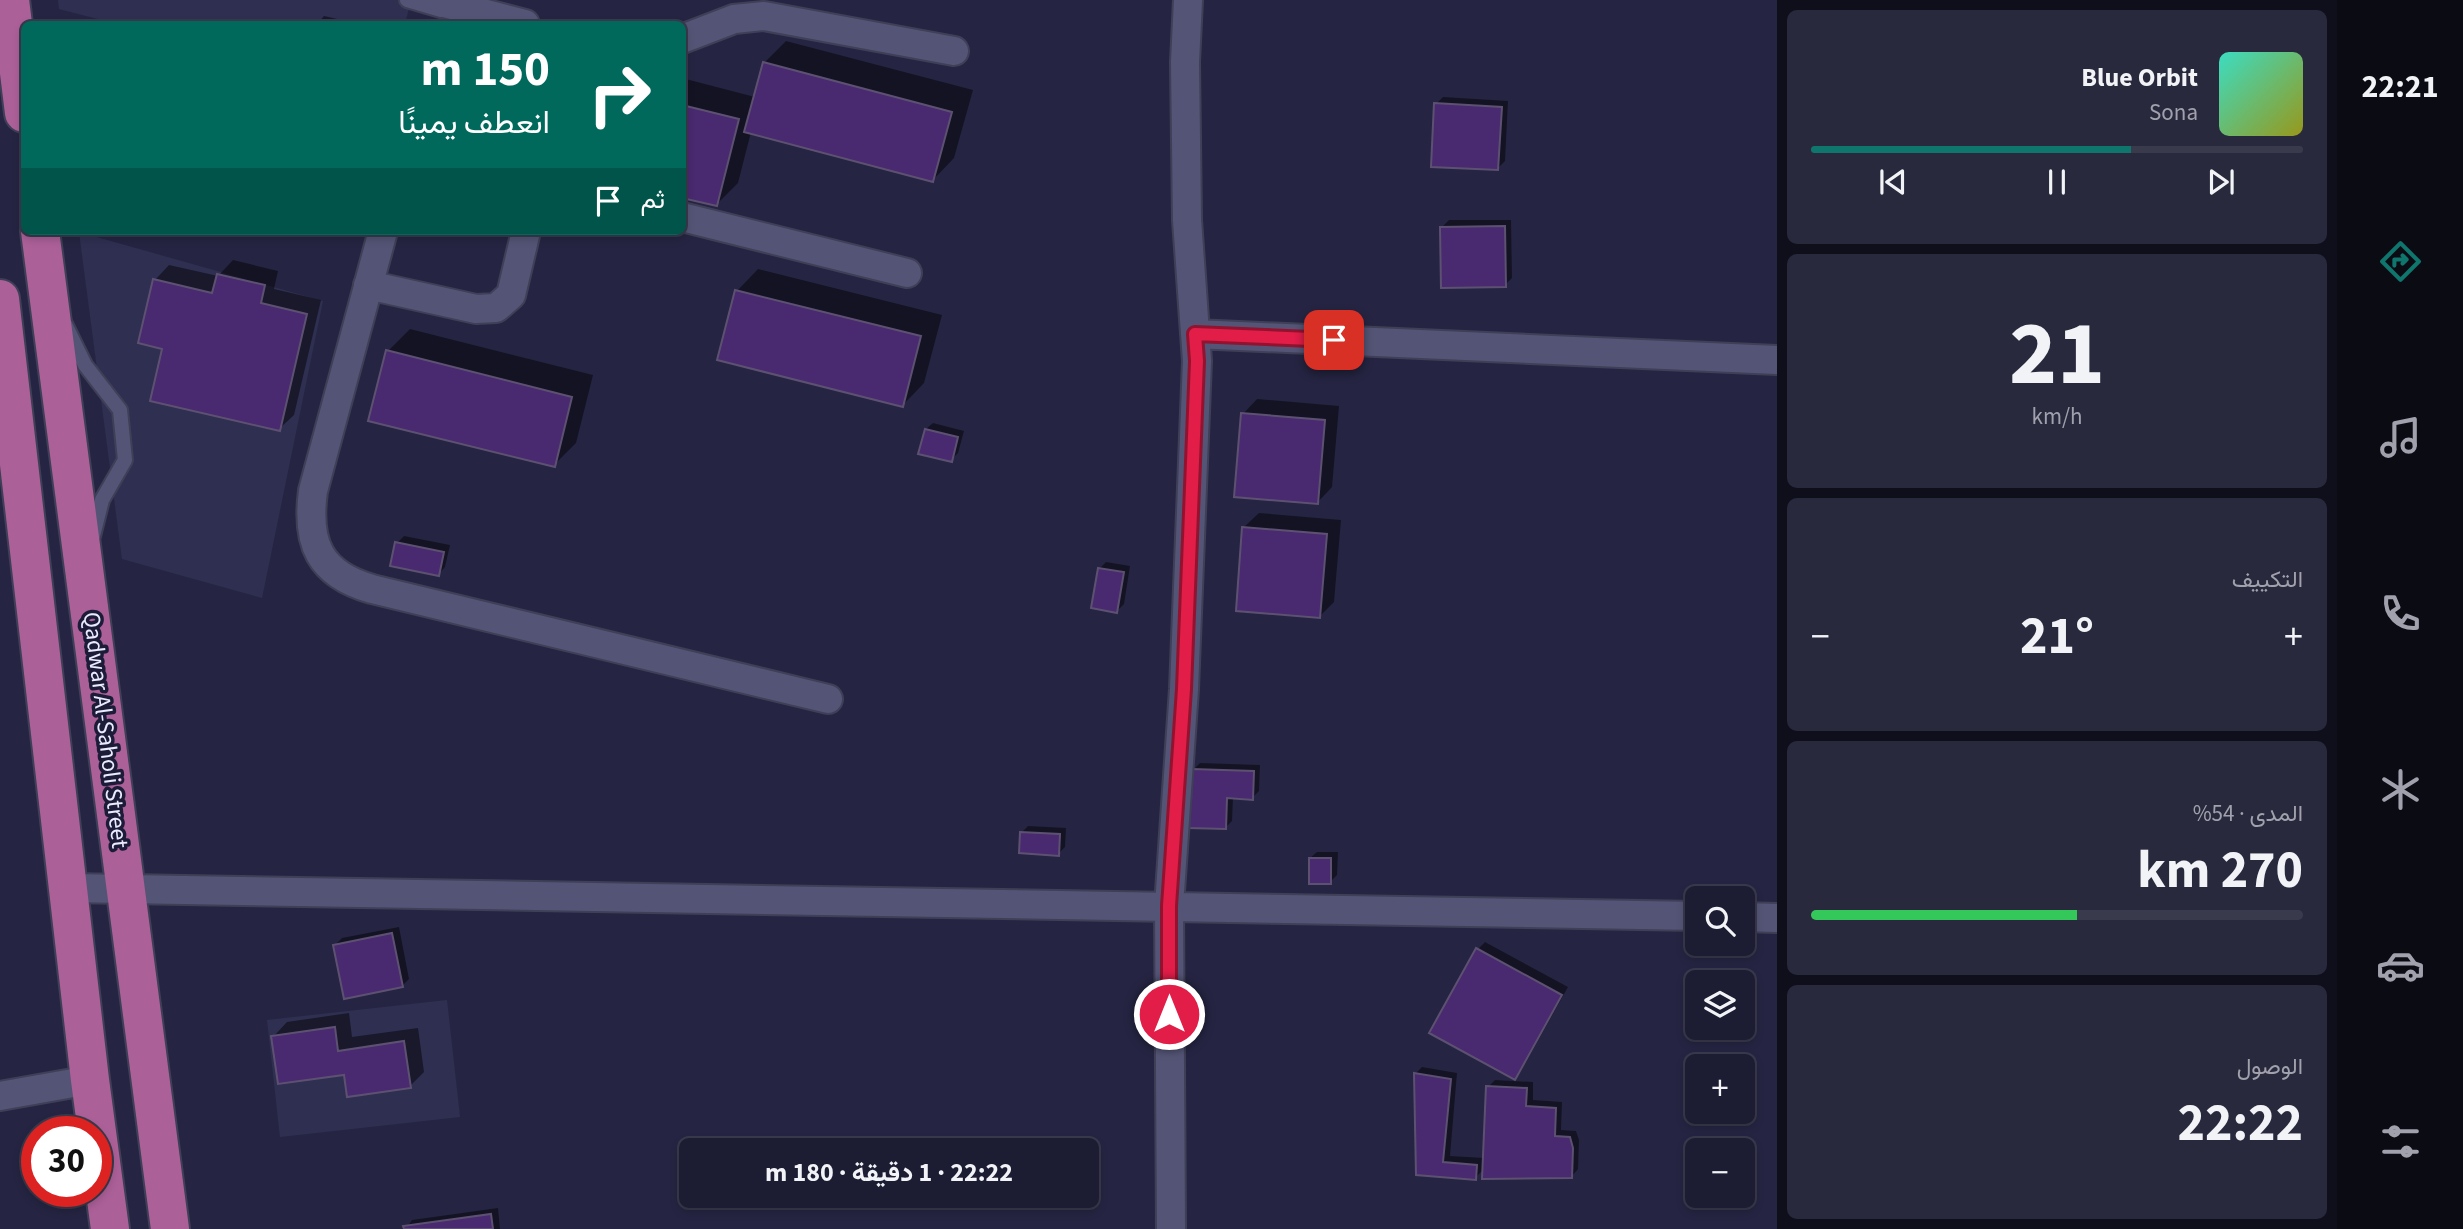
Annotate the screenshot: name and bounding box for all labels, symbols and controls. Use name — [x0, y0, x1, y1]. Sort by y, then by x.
text: 150 m — [421, 35, 550, 105]
icon: right — [574, 49, 665, 140]
text: Blue Orbit — [2081, 59, 2198, 96]
text: 22:21 — [2361, 64, 2439, 110]
text: Sona — [2149, 96, 2198, 129]
text: انعطف يمينًا — [398, 100, 550, 146]
icon: previous — [1874, 163, 1912, 201]
icon: pause — [2038, 163, 2076, 201]
icon: next — [2202, 163, 2240, 201]
text: ثم — [641, 181, 665, 218]
icon: arrive — [589, 182, 627, 220]
icon: directions — [2376, 237, 2425, 286]
text: 21 — [2009, 290, 2105, 419]
pin — [1304, 310, 1364, 370]
icon: arrive — [1315, 321, 1353, 359]
text: km/h — [2032, 400, 2083, 433]
icon: music — [2376, 413, 2425, 462]
text: التكييف — [2232, 563, 2303, 596]
icon: phone — [2376, 589, 2425, 638]
text: 21° — [2020, 600, 2094, 674]
street label: Qadwar Al-Saholi Street — [74, 610, 137, 850]
text: − — [1811, 610, 1830, 664]
text: + — [2284, 610, 2303, 664]
icon: climate — [2376, 765, 2425, 814]
text: المدى · 54% — [2193, 797, 2303, 830]
text: 270 km — [2137, 834, 2303, 908]
map controls — [1685, 886, 1755, 1208]
button: search — [1685, 886, 1755, 956]
icon: car — [2376, 941, 2425, 990]
button: layers — [1685, 970, 1755, 1040]
position arrow — [1132, 977, 1206, 1051]
text: الوصول — [2237, 1050, 2303, 1083]
button: + — [1685, 1054, 1755, 1124]
text: 22:22 — [2178, 1087, 2303, 1161]
speed limit sign: 30 — [21, 1116, 112, 1207]
icon: filters — [2376, 1117, 2425, 1166]
button: − — [1685, 1138, 1755, 1208]
text: 22:22 · 1 دقيقة · 180 m — [765, 1154, 1013, 1191]

